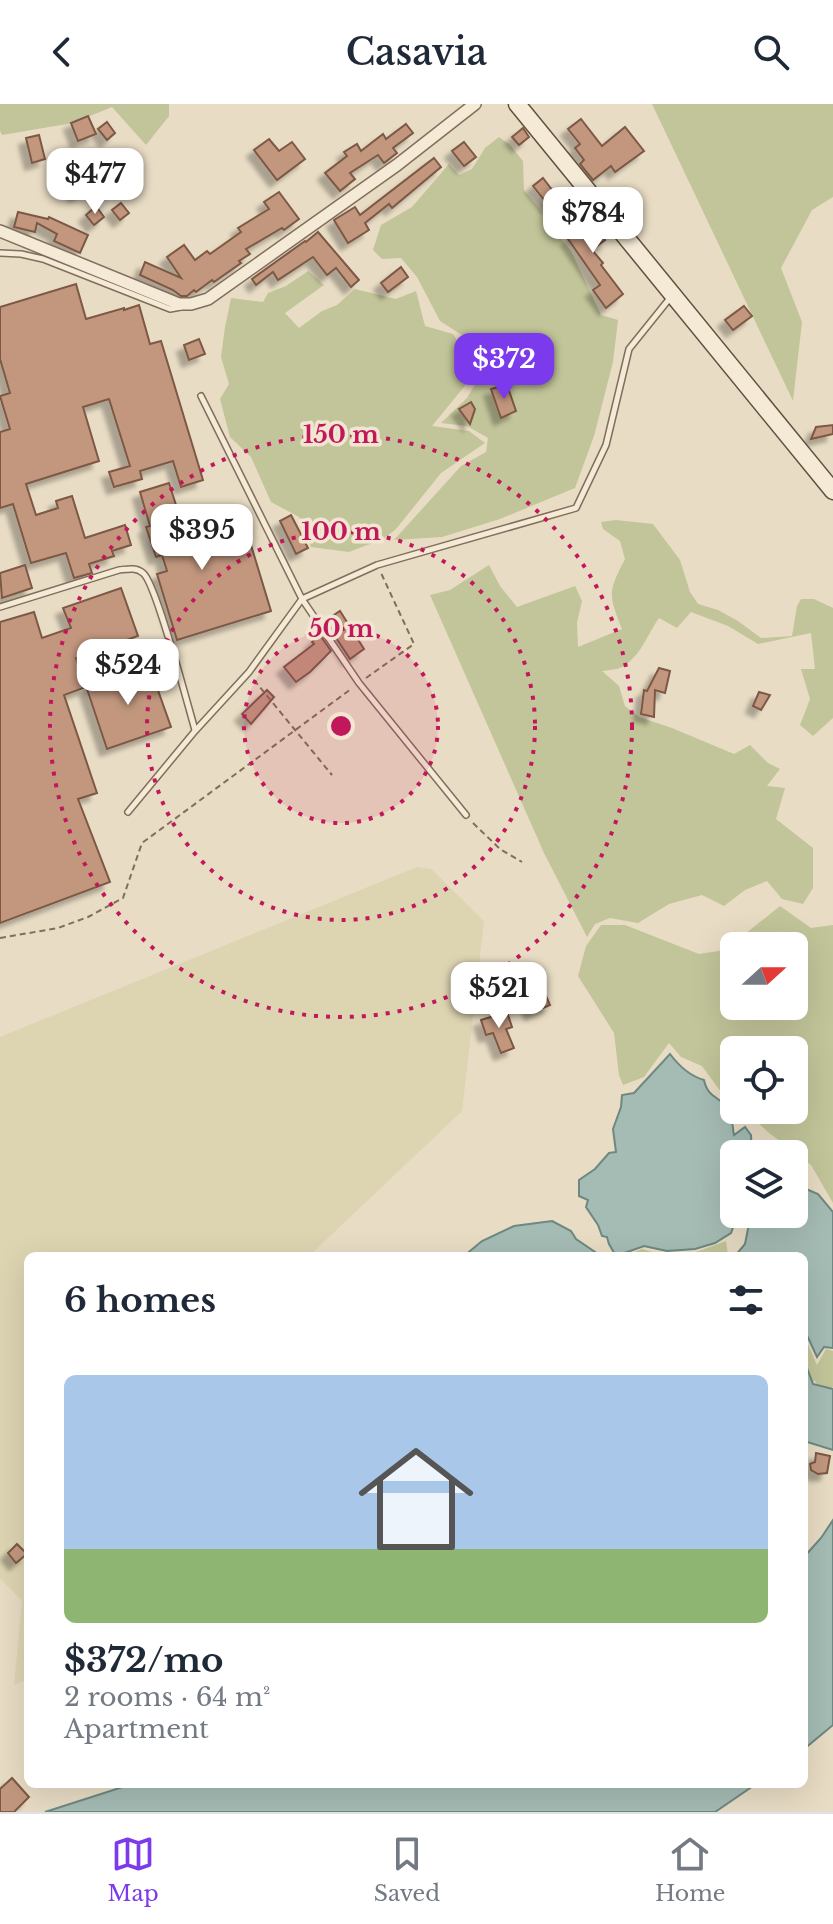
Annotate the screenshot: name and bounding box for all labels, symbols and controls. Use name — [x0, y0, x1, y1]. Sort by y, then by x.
icon: back — [40, 30, 84, 74]
text: Casavia — [346, 30, 487, 75]
icon: search — [749, 30, 793, 74]
pin: $477 — [48, 148, 142, 216]
text: $477 — [65, 158, 125, 190]
pin: $784 — [546, 187, 640, 255]
text: $784 — [561, 197, 625, 229]
pin: $372 — [457, 333, 551, 401]
text: $372 — [472, 343, 536, 375]
text: 150 m — [303, 420, 379, 449]
pin: $395 — [155, 504, 249, 572]
text: $395 — [169, 514, 235, 546]
text: 100 m — [301, 517, 381, 546]
text: 50 m — [308, 614, 374, 643]
pin: $524 — [81, 639, 175, 707]
text: $524 — [95, 649, 161, 681]
centre of rings — [327, 712, 355, 740]
north arrow — [720, 932, 808, 1020]
map controls — [720, 932, 808, 1228]
pin: $521 — [452, 962, 546, 1030]
text: $521 — [469, 972, 529, 1004]
button: locate — [720, 1036, 808, 1124]
button: layers — [720, 1140, 808, 1228]
icon: filters — [724, 1278, 768, 1322]
text: 6 homes — [64, 1279, 216, 1321]
icon: home — [344, 1427, 488, 1571]
text: $372/mo — [64, 1639, 224, 1681]
text: 2 rooms · 64 m² — [64, 1681, 270, 1713]
text: Apartment — [64, 1713, 209, 1745]
tab: Map — [108, 1832, 159, 1907]
tab: Saved — [374, 1832, 440, 1907]
tab: Home — [655, 1832, 725, 1907]

